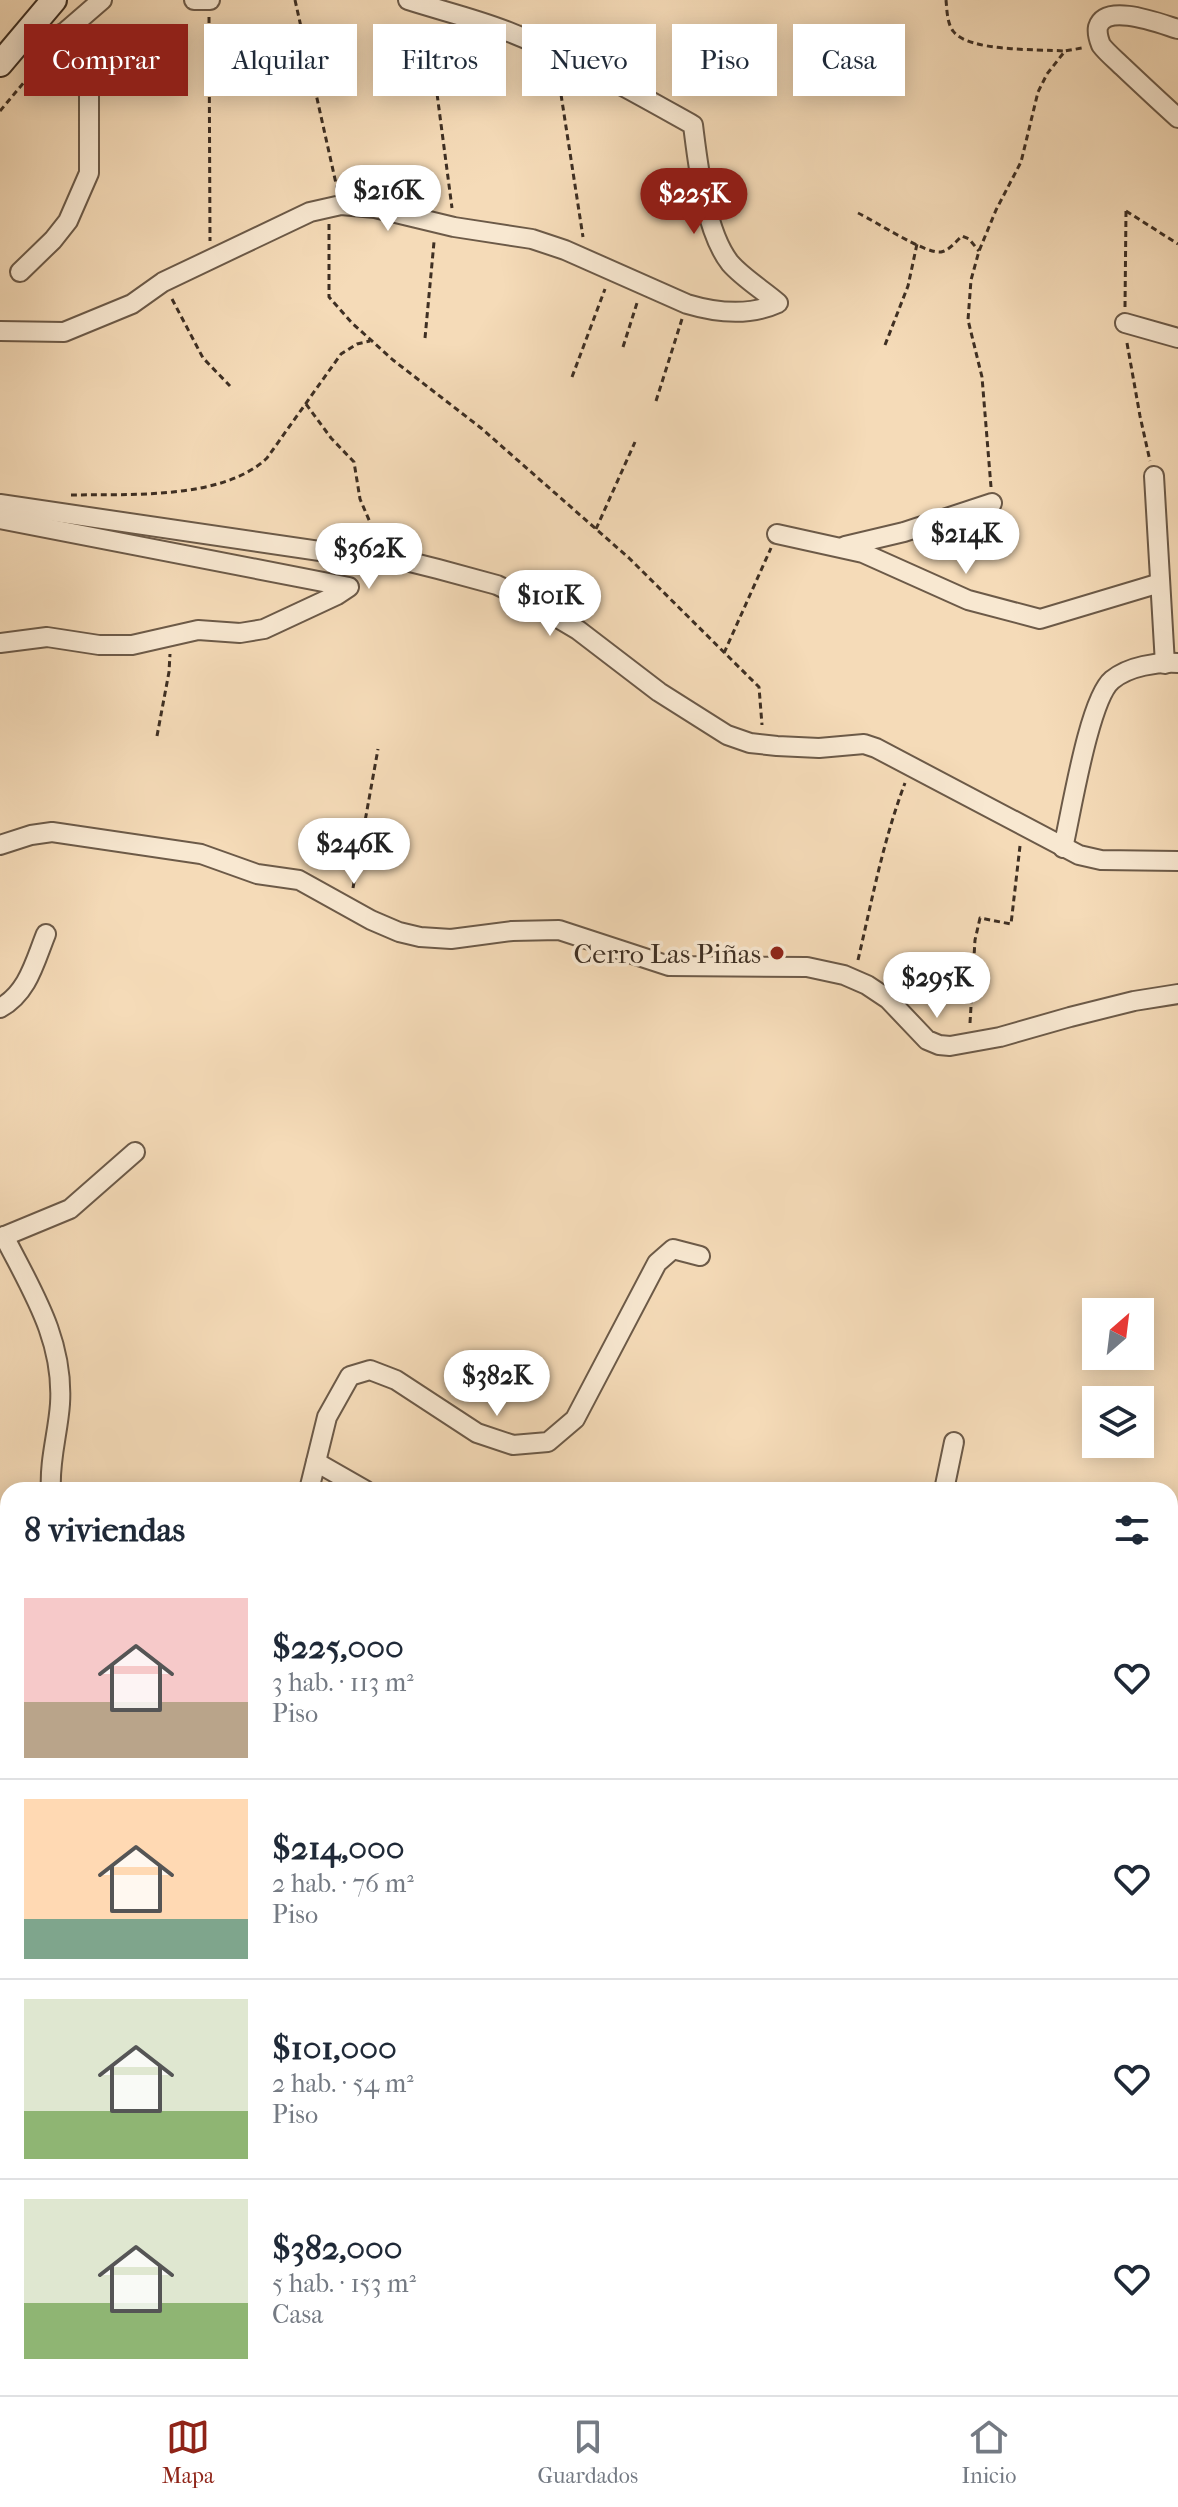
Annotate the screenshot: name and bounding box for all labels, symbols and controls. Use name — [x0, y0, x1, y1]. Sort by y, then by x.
chip: Comprar — [24, 24, 188, 96]
chip: Alquilar — [204, 24, 357, 96]
chip: Filtros — [373, 24, 506, 96]
chip: Nuevo — [522, 24, 656, 96]
chip: Piso — [672, 24, 777, 96]
chip: Casa — [793, 24, 905, 96]
pin: $216K — [332, 165, 444, 233]
pin: $225K — [638, 168, 750, 236]
text: $216K — [353, 175, 423, 206]
text: $225K — [658, 178, 730, 209]
pin: $214K — [910, 508, 1022, 576]
text: $214K — [930, 518, 1002, 549]
pin: $362K — [313, 523, 425, 591]
text: $362K — [333, 533, 405, 564]
pin: $101K — [494, 570, 606, 638]
text: $101K — [517, 580, 583, 611]
pin: $246K — [298, 818, 410, 886]
text: $246K — [316, 828, 392, 859]
place label: Cerro Las Piñas — [574, 937, 761, 970]
marker: Cerro Las Piñas — [768, 944, 786, 962]
pin: $295K — [881, 952, 993, 1020]
text: $295K — [901, 962, 973, 993]
north arrow — [1082, 1298, 1154, 1370]
map controls — [1082, 1298, 1154, 1458]
pin: $382K — [441, 1350, 553, 1418]
text: $382K — [462, 1360, 532, 1391]
button: layers — [1082, 1386, 1154, 1458]
icon: filters — [1110, 1508, 1154, 1552]
text: 8 viviendas — [24, 1510, 185, 1550]
text: $225,000 — [272, 1627, 404, 1667]
icon: home — [88, 1630, 184, 1726]
icon: heart — [1110, 1656, 1154, 1700]
text: 3 hab. · 113 m² — [272, 1667, 414, 1698]
text: Piso — [272, 1698, 318, 1729]
text: $214,000 — [272, 1828, 405, 1868]
icon: home — [88, 1831, 184, 1927]
icon: heart — [1110, 1857, 1154, 1901]
text: 2 hab. · 76 m² — [272, 1868, 414, 1899]
text: Piso — [272, 1899, 318, 1930]
text: $101,000 — [272, 2028, 397, 2068]
icon: home — [88, 2031, 184, 2127]
icon: heart — [1110, 2057, 1154, 2101]
text: 2 hab. · 54 m² — [272, 2068, 414, 2099]
text: Piso — [272, 2099, 318, 2130]
text: $382,000 — [272, 2228, 403, 2268]
icon: home — [88, 2231, 184, 2327]
icon: heart — [1110, 2257, 1154, 2301]
text: 5 hab. · 153 m² — [272, 2268, 416, 2299]
text: Casa — [272, 2299, 323, 2330]
tab: Mapa — [162, 2415, 214, 2489]
tab: Guardados — [537, 2415, 638, 2489]
tab: Inicio — [961, 2415, 1016, 2489]

